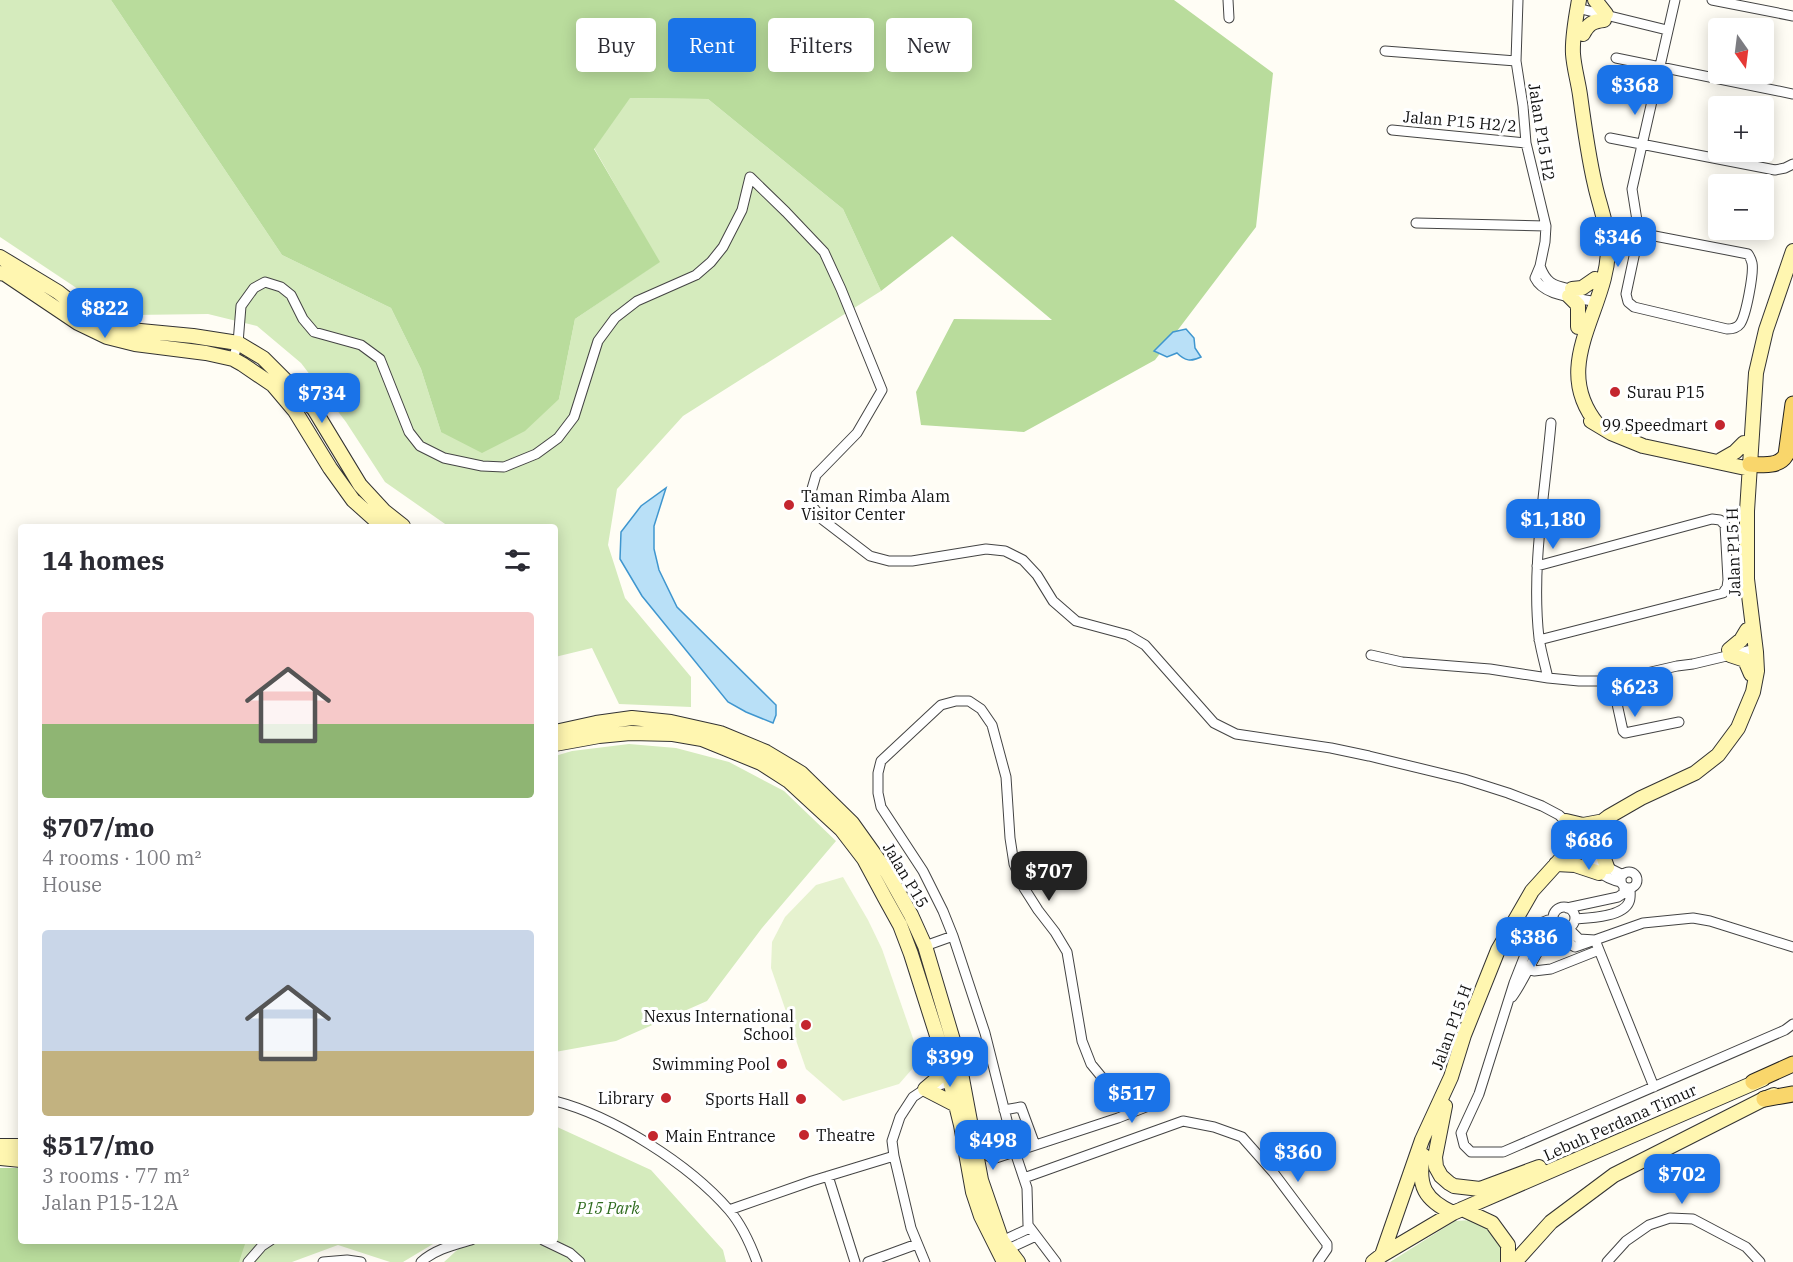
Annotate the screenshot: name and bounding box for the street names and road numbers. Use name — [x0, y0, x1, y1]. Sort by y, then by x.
street label: Jalan P15 H2 — [1524, 82, 1560, 182]
street label: Jalan P15 H2/2 — [1402, 106, 1518, 136]
street label: Jalan P15 H — [1721, 507, 1745, 597]
street label: Jalan P15 — [879, 839, 933, 911]
street label: Jalan P15 H — [1426, 982, 1476, 1072]
street label: Lebuh Perdana Timur — [1540, 1079, 1700, 1165]

